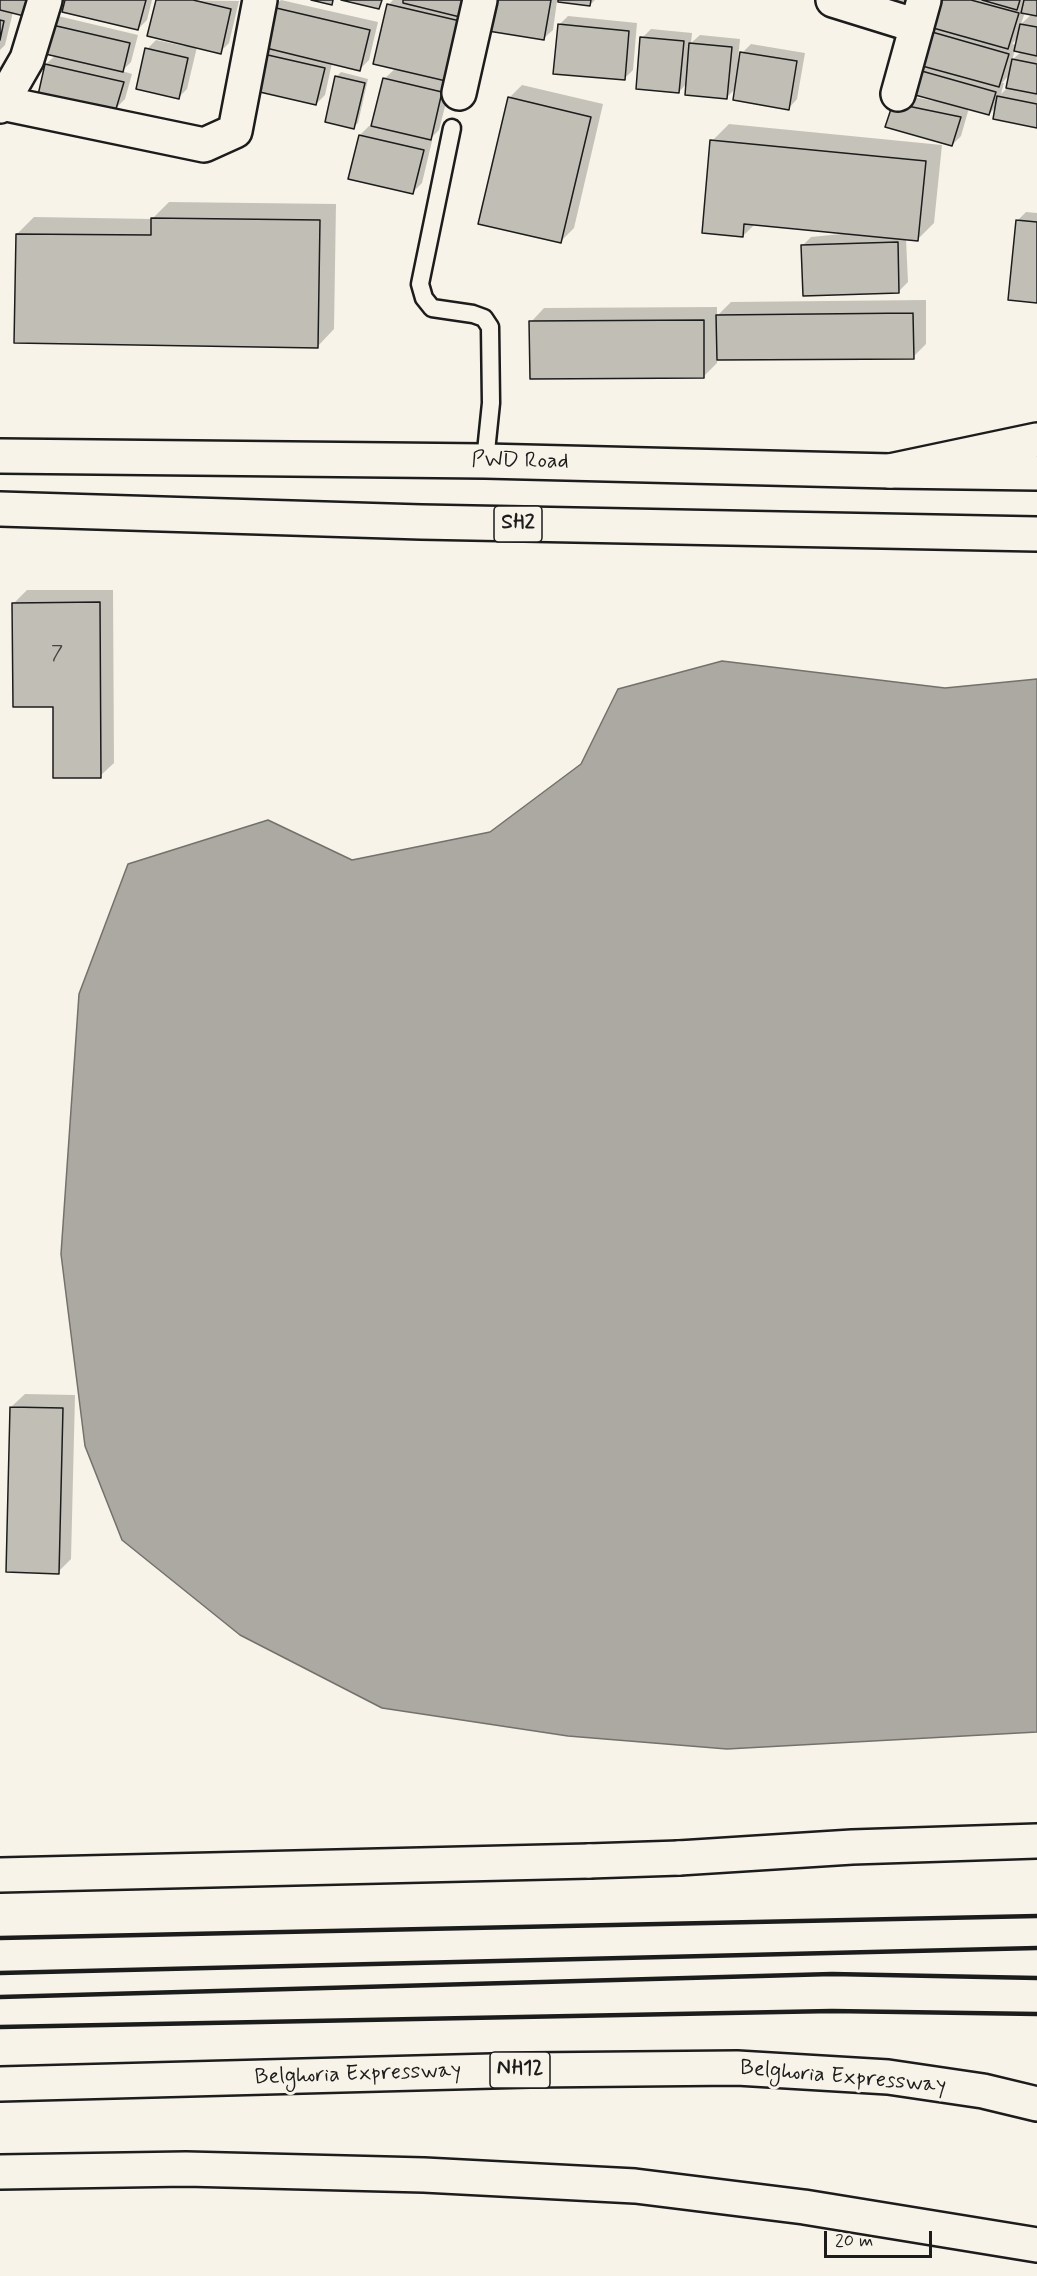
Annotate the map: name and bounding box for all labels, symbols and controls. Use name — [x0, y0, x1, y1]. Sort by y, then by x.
street label: PWD Road — [471, 448, 569, 476]
road number: SH2 — [494, 506, 542, 542]
house number: 7 — [51, 643, 63, 667]
road number: NH12 — [490, 2052, 550, 2088]
street label: Belghoria Expressway — [739, 2056, 947, 2100]
street label: Belghoria Expressway — [254, 2058, 462, 2092]
scale bar — [827, 2219, 935, 2257]
text: 20 m — [835, 2229, 873, 2253]

